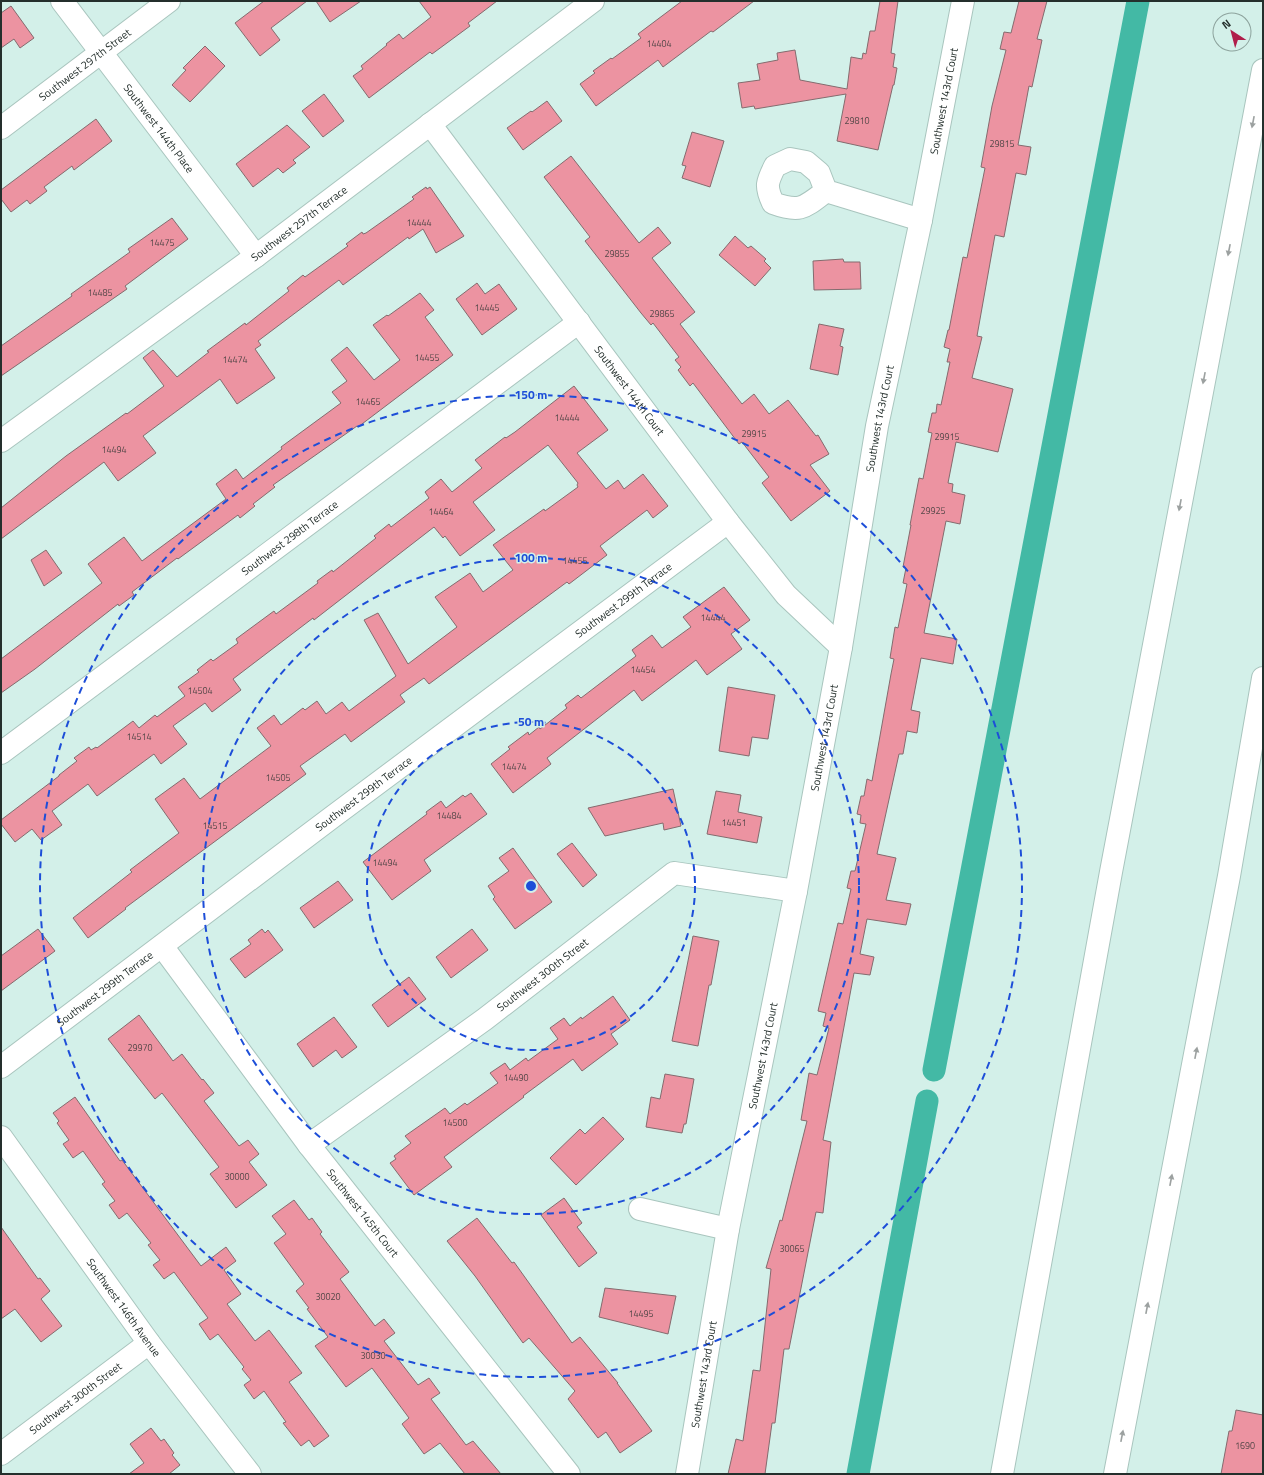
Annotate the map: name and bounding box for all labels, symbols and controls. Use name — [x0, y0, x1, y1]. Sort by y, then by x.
north arrow — [1212, 12, 1252, 52]
text: N — [1218, 15, 1234, 33]
street label: Southwest 297th Street — [35, 25, 134, 105]
house number: 14404 — [646, 37, 672, 50]
street label: Southwest 143rd Court — [926, 46, 962, 156]
street label: Southwest 144th Place — [120, 80, 198, 177]
house number: 29810 — [844, 114, 870, 127]
one-way arrow — [1250, 116, 1256, 128]
house number: 29815 — [989, 137, 1015, 150]
street label: Southwest 297th Terrace — [248, 181, 351, 265]
house number: 14444 — [406, 216, 432, 229]
house number: 14475 — [149, 236, 175, 249]
one-way arrow — [1225, 244, 1231, 256]
house number: 29855 — [604, 247, 630, 260]
house number: 14485 — [87, 286, 113, 299]
house number: 14445 — [474, 301, 500, 314]
house number: 29865 — [649, 307, 675, 320]
street label: Southwest 144th Court — [591, 342, 669, 439]
house number: 14455 — [414, 351, 440, 364]
house number: 14474 — [222, 353, 248, 366]
street label: Southwest 143rd Court — [862, 364, 898, 473]
one-way arrow — [1201, 372, 1207, 384]
text: 150 m — [515, 385, 547, 404]
house number: 14465 — [355, 395, 381, 408]
house number: 14444 — [554, 411, 580, 424]
house number: 29915 — [741, 427, 767, 440]
house number: 29915 — [934, 430, 960, 443]
house number: 14494 — [101, 443, 127, 456]
street label: Southwest 298th Terrace — [238, 496, 342, 579]
one-way arrow — [1177, 499, 1183, 512]
house number: 29925 — [920, 504, 946, 517]
house number: 14464 — [428, 505, 454, 518]
text: 100 m — [515, 548, 547, 567]
house number: 14455 — [562, 554, 588, 567]
street label: Southwest 299th Terrace — [572, 558, 675, 642]
house number: 14444 — [700, 611, 726, 624]
house number: 14454 — [630, 663, 656, 676]
street label: Southwest 143rd Court — [807, 683, 842, 792]
house number: 14504 — [187, 684, 213, 697]
text: 50 m — [518, 712, 544, 731]
house number: 14514 — [126, 730, 152, 743]
street label: Southwest 299th Terrace — [312, 752, 416, 835]
house number: 14474 — [501, 760, 527, 773]
house number: 14505 — [265, 771, 291, 784]
house number: 14484 — [436, 809, 462, 822]
house number: 14451 — [721, 816, 747, 829]
house number: 14515 — [202, 819, 228, 832]
house number: 14494 — [372, 856, 398, 869]
centre of rings — [524, 879, 538, 893]
street label: Southwest 300th Street — [493, 934, 592, 1015]
street label: Southwest 299th Terrace — [53, 947, 157, 1030]
street label: Southwest 143rd Court — [744, 1001, 781, 1111]
house number: 29970 — [127, 1041, 153, 1054]
one-way arrow — [1193, 1047, 1199, 1059]
house number: 14490 — [503, 1071, 529, 1084]
house number: 14500 — [442, 1116, 468, 1129]
street label: Southwest 145th Court — [323, 1165, 403, 1261]
house number: 30000 — [224, 1170, 250, 1183]
one-way arrow — [1168, 1174, 1174, 1186]
house number: 30065 — [779, 1242, 805, 1255]
street label: Southwest 146th Avenue — [83, 1255, 165, 1360]
house number: 30020 — [315, 1290, 341, 1303]
one-way arrow — [1144, 1302, 1150, 1314]
house number: 14495 — [628, 1307, 654, 1320]
street label: Southwest 143rd Court — [687, 1320, 721, 1429]
house number: 30030 — [360, 1349, 386, 1362]
street label: Southwest 300th Street — [26, 1358, 125, 1438]
one-way arrow — [1119, 1430, 1125, 1442]
house number: 1690 — [1235, 1439, 1255, 1452]

